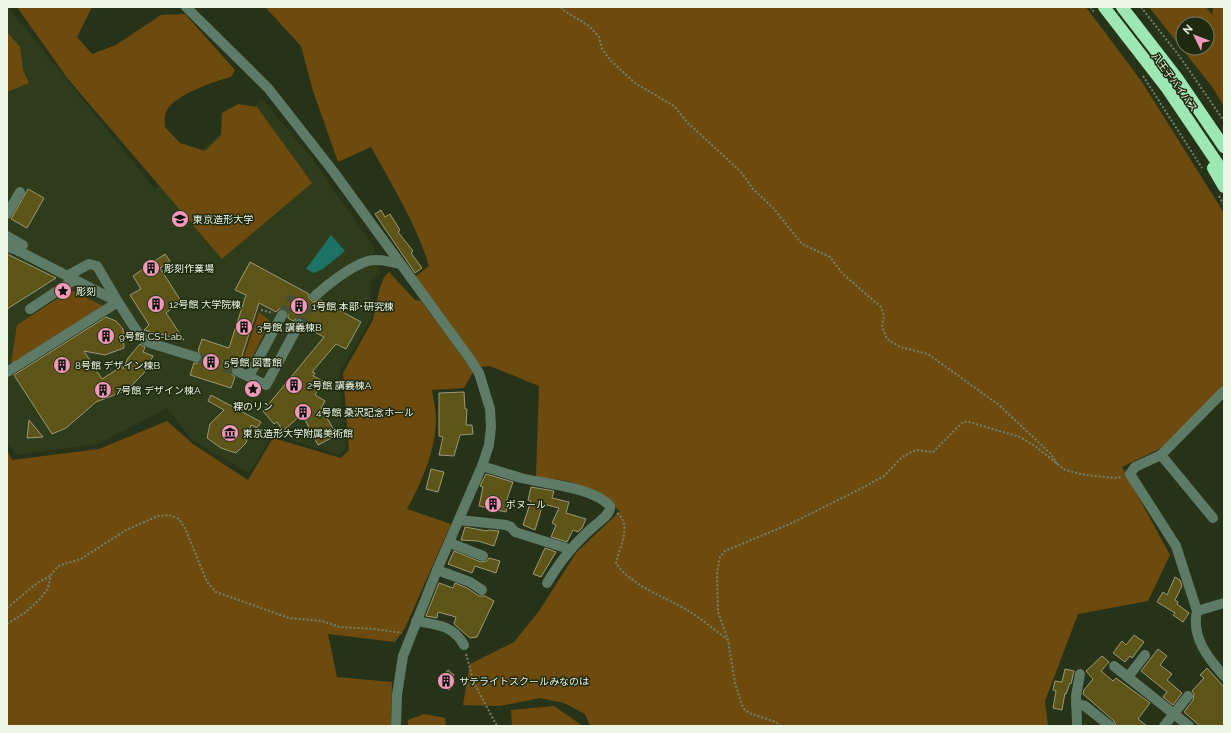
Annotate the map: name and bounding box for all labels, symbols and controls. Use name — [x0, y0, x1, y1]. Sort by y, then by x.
north arrow — [1175, 16, 1215, 56]
text: N — [1180, 22, 1196, 37]
street label: 八王子バイパス — [1150, 51, 1200, 114]
school or university icon: 東京造形大学 — [170, 209, 190, 229]
place label: 東京造形大学 — [193, 214, 253, 225]
building icon: 彫刻作業場 — [141, 258, 161, 278]
place label: 彫刻作業場 — [164, 263, 214, 274]
place icon: 彫刻 — [53, 281, 73, 301]
place label: 彫刻 — [76, 286, 96, 297]
building icon: 12号館 大学院棟 — [146, 294, 166, 314]
building icon: 1号館 本部･研究棟 — [289, 296, 309, 316]
place label: 12号館 大学院棟 — [169, 299, 241, 310]
place label: 1号館 本部･研究棟 — [312, 301, 394, 312]
building icon: 3号館 講義棟B — [234, 317, 254, 337]
place label: 3号館 講義棟B — [257, 322, 322, 333]
building icon: 9号館 CS-Lab — [96, 326, 116, 346]
place label: 9号館 CS-Lab — [119, 331, 182, 342]
building icon: 5号館 図書館 — [201, 352, 221, 372]
building icon: 8号館 デザイン棟B — [52, 355, 72, 375]
place label: 5号館 図書館 — [224, 357, 282, 368]
place label: 8号館 デザイン棟B — [75, 360, 160, 371]
building icon: 2号館 講義棟A — [284, 375, 304, 395]
place icon: 裸のリン — [243, 379, 263, 399]
building icon: 7号館 デザイン棟A — [93, 380, 113, 400]
place label: 2号館 講義棟A — [307, 380, 372, 391]
place label: 7号館 デザイン棟A — [116, 385, 201, 396]
place label: 裸のリン — [233, 401, 273, 412]
building icon: 4号館 桑沢記念ホール — [293, 402, 313, 422]
place label: 4号館 桑沢記念ホール — [316, 407, 414, 418]
museum icon: 東京造形大学附属美術館 — [220, 423, 240, 443]
place label: 東京造形大学附属美術館 — [243, 428, 353, 439]
building icon: ボヌール — [483, 494, 503, 514]
place label: ボヌール — [506, 499, 546, 510]
building icon: サテライトスクールみなのは — [436, 671, 456, 691]
place label: サテライトスクールみなのは — [459, 676, 589, 687]

